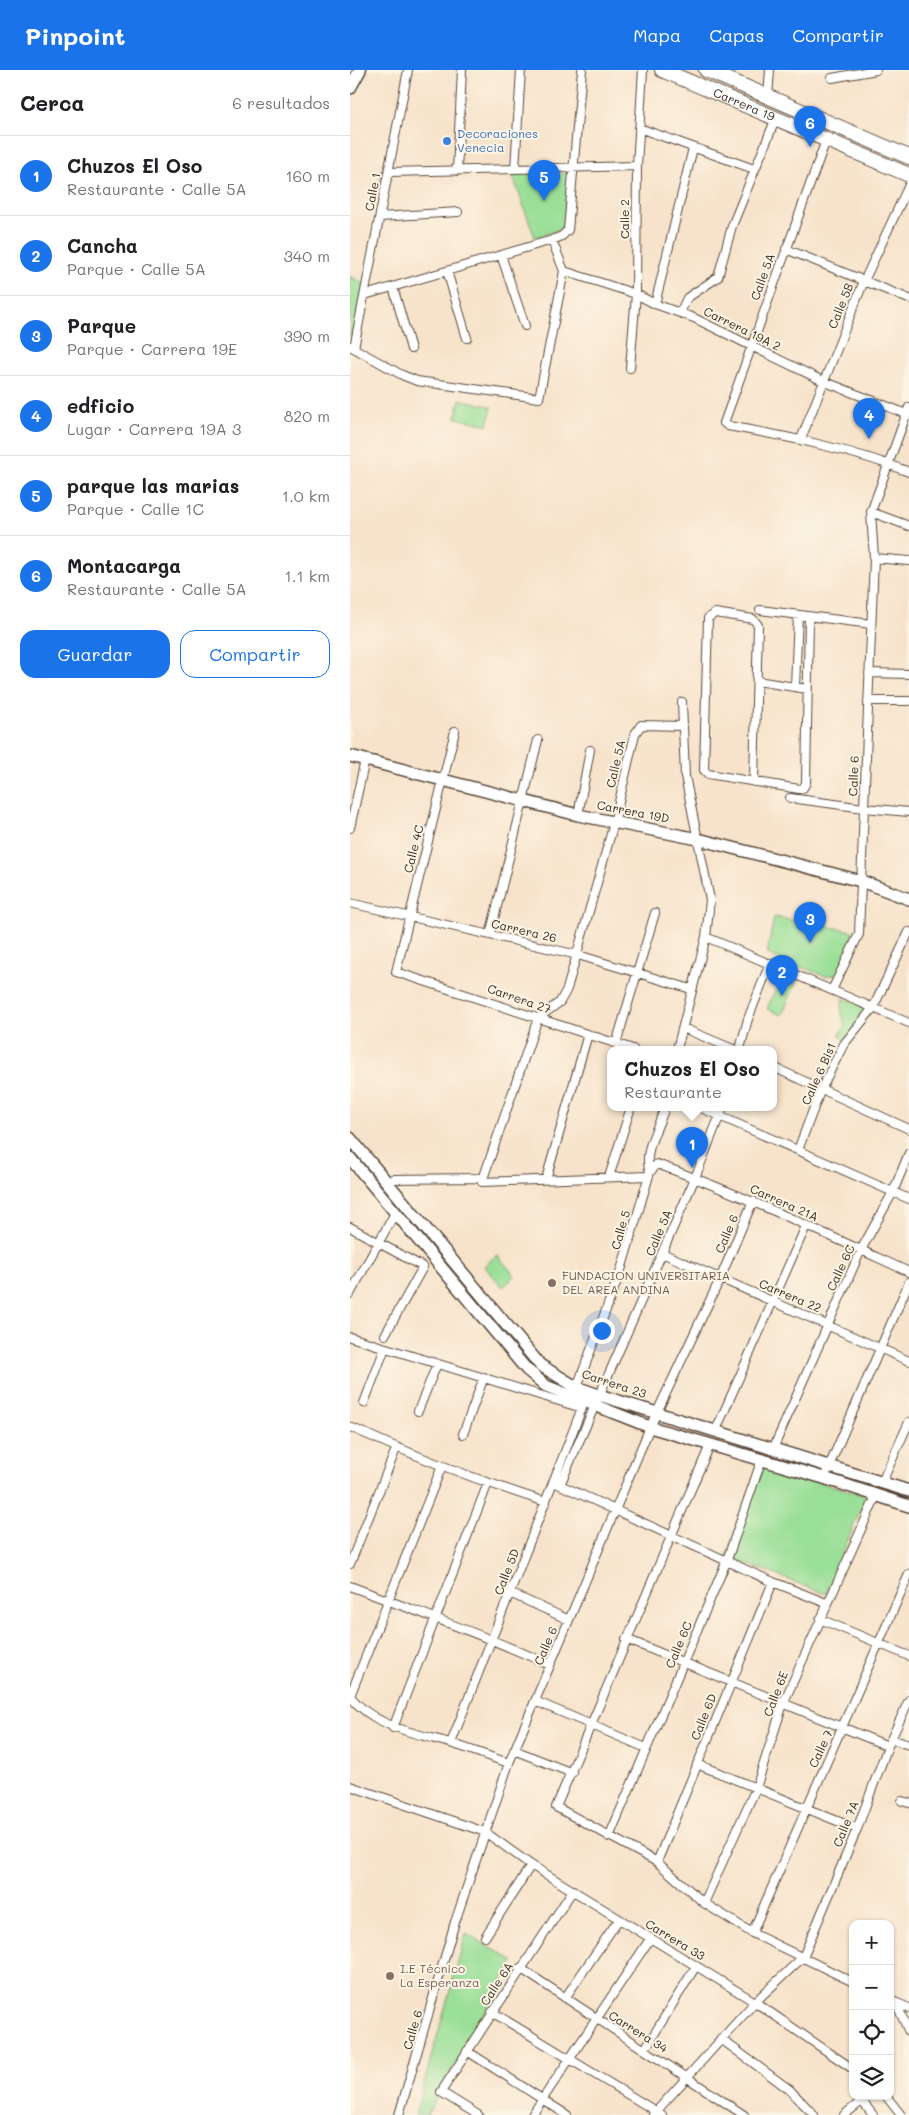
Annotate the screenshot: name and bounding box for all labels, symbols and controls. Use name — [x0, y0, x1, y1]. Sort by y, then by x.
text: Pinpoint — [25, 20, 126, 51]
text: Mapa — [633, 23, 681, 47]
text: Capas — [709, 23, 764, 47]
text: Compartir — [792, 23, 884, 47]
street label: Carrera 19 — [711, 84, 778, 124]
text: Cerca — [20, 89, 85, 116]
text: 6 resultados — [232, 92, 330, 113]
pin: 6 — [794, 106, 826, 147]
place label: Decoraciones Venecia — [457, 125, 538, 155]
marker: Decoraciones Venecia — [441, 135, 453, 147]
text: Chuzos El Oso — [67, 153, 202, 178]
pin: 5 — [528, 160, 560, 201]
text: 1 — [32, 165, 40, 186]
text: 160 m — [285, 165, 330, 186]
street label: Calle 1 — [360, 171, 384, 212]
text: Restaurante · Calle 5A — [67, 178, 247, 199]
street label: Calle 2 — [616, 199, 632, 239]
text: Cancha — [67, 233, 138, 258]
text: 2 — [32, 245, 40, 266]
text: 340 m — [283, 245, 330, 266]
street label: Calle 5A — [746, 251, 778, 302]
text: Parque · Calle 5A — [67, 258, 206, 279]
street label: Calle 5B — [824, 280, 856, 331]
street label: Carrera 19A 2 — [701, 302, 784, 354]
text: Parque — [67, 313, 136, 338]
text: 3 — [31, 325, 41, 346]
text: 390 m — [283, 325, 330, 346]
text: Parque · Carrera 19E — [67, 338, 237, 359]
text: edficio — [67, 393, 134, 418]
pin: 4 — [853, 398, 885, 439]
text: 4 — [31, 405, 41, 426]
text: 820 m — [284, 405, 330, 426]
text: Lugar · Carrera 19A 3 — [67, 418, 241, 439]
text: parque las marias — [67, 473, 239, 498]
text: 5 — [31, 485, 41, 506]
text: 1.0 km — [282, 485, 330, 506]
text: Parque · Calle 1C — [67, 498, 204, 519]
text: Montacarga — [67, 553, 181, 578]
text: 6 — [31, 565, 41, 586]
text: 1.1 km — [285, 565, 330, 586]
text: Restaurante · Calle 5A — [67, 578, 247, 599]
button: Guardar — [20, 630, 170, 678]
button: Compartir — [180, 630, 330, 678]
street label: Calle 5A — [602, 738, 628, 789]
street label: Calle 6 — [844, 755, 862, 797]
street label: Carrera 19D — [596, 796, 671, 826]
street label: Calle 4C — [399, 823, 427, 874]
pin: 3 — [794, 902, 826, 943]
street label: Carrera 26 — [490, 915, 559, 945]
pin: 2 — [766, 955, 798, 996]
street label: Carrera 27 — [485, 980, 554, 1017]
street label: Calle 6 Bis1 — [797, 1040, 839, 1107]
popup — [607, 1046, 777, 1111]
text: Chuzos El Oso — [624, 1056, 760, 1081]
text: Restaurante — [624, 1081, 722, 1102]
pin: 1 — [676, 1127, 708, 1168]
street label: Carrera 21A — [748, 1180, 821, 1224]
street label: Calle 5A — [641, 1207, 675, 1258]
street label: Calle 5 — [607, 1208, 633, 1251]
street label: Calle 6 — [711, 1212, 741, 1255]
street label: Calle 6C — [822, 1242, 858, 1293]
place label: FUNDACION UNIVERSITARIA DEL AREA ANDINA — [562, 1267, 730, 1297]
street label: Carrera 22 — [757, 1275, 824, 1315]
marker: FUNDACION UNIVERSITARIA DEL AREA ANDINA — [546, 1277, 558, 1289]
your location — [589, 1318, 615, 1344]
street label: Carrera 23 — [580, 1365, 648, 1401]
street label: Calle 5D — [490, 1546, 522, 1597]
street label: Calle 6C — [661, 1618, 695, 1670]
street label: Calle 6 — [530, 1624, 560, 1667]
street label: Calle 6E — [759, 1669, 791, 1719]
street label: Calle 6D — [687, 1691, 720, 1742]
street label: Calle 7 — [804, 1727, 836, 1770]
street label: Calle 7A — [829, 1798, 862, 1849]
street label: Carrera 33 — [643, 1915, 708, 1963]
map controls — [849, 1920, 894, 2100]
button: + — [849, 1920, 894, 1965]
street label: Calle 6A — [476, 1959, 516, 2008]
place label: I.E Técnico La Esperanza — [400, 1960, 479, 1990]
button: − — [849, 1965, 894, 2010]
marker: I.E Técnico La Esperanza — [384, 1970, 396, 1982]
street label: Carrera 34 — [606, 2007, 671, 2056]
street label: Calle 6 — [399, 2008, 425, 2051]
button: locate — [849, 2010, 894, 2055]
button: layers — [849, 2055, 894, 2100]

